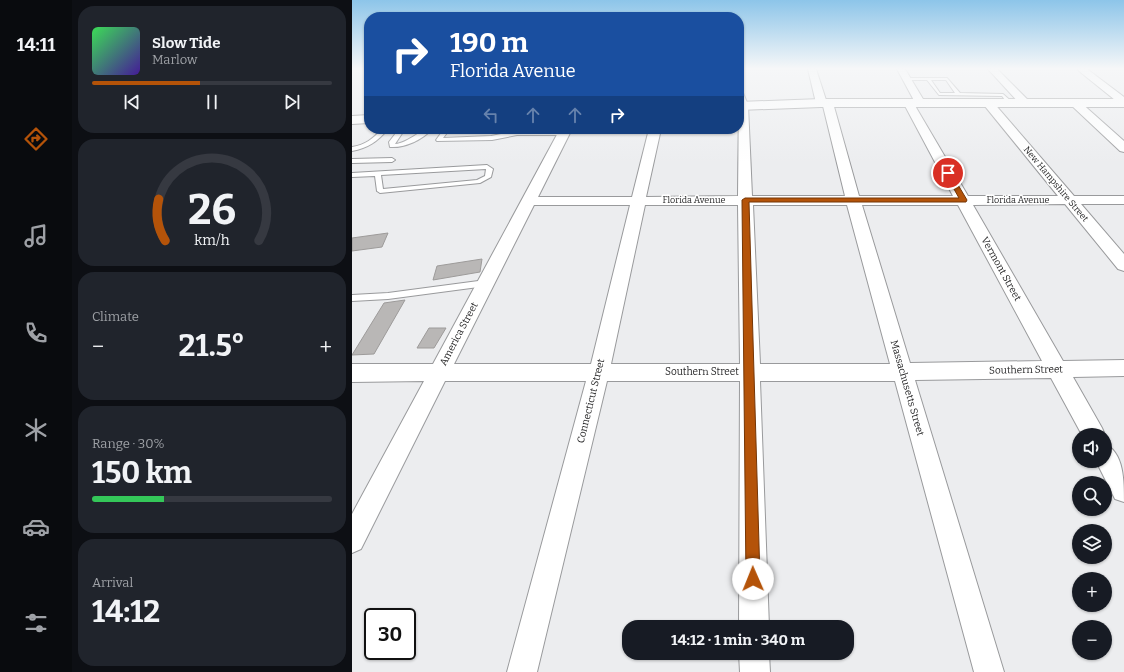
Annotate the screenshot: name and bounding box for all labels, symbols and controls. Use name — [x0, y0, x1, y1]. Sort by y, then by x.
text: 190 m — [450, 26, 528, 59]
icon: right — [384, 28, 436, 80]
text: 14:11 — [17, 34, 55, 56]
text: Slow Tide — [152, 34, 220, 52]
text: Marlow — [152, 52, 197, 67]
text: Florida Avenue — [450, 60, 576, 82]
icon: previous — [121, 91, 143, 113]
icon: pause — [201, 91, 223, 113]
icon: next — [281, 91, 303, 113]
icon: left — [480, 104, 502, 126]
icon: ahead — [522, 104, 544, 126]
icon: ahead — [564, 104, 586, 126]
icon: right — [606, 104, 628, 126]
icon: directions — [22, 125, 50, 153]
street label: New Hampshire Street — [1022, 144, 1091, 224]
pin — [931, 156, 965, 190]
icon: arrive — [937, 162, 959, 184]
text: 26 — [188, 185, 236, 235]
street label: Florida Avenue — [663, 195, 725, 205]
street label: Florida Avenue — [987, 195, 1049, 205]
icon: music — [22, 222, 50, 250]
text: km/h — [194, 231, 230, 248]
street label: Vermont Street — [978, 235, 1024, 303]
street label: America Street — [437, 300, 481, 368]
text: Climate — [92, 309, 139, 324]
icon: phone — [22, 319, 50, 347]
text: 21.5° — [179, 328, 245, 364]
text: − — [92, 333, 104, 360]
text: + — [319, 333, 332, 360]
street label: Massachusetts Street — [888, 339, 927, 438]
street label: Connecticut Street — [575, 357, 607, 445]
street label: Southern Street — [989, 363, 1063, 377]
street label: Southern Street — [665, 366, 739, 378]
icon: climate — [22, 416, 50, 444]
map controls — [1072, 428, 1112, 660]
button: sound — [1072, 428, 1112, 468]
text: Range · 30% — [92, 436, 165, 451]
text: 150 km — [92, 455, 192, 491]
button: search — [1072, 476, 1112, 516]
icon: car — [22, 513, 50, 541]
button: layers — [1072, 524, 1112, 564]
position arrow — [732, 558, 774, 600]
button: + — [1072, 572, 1112, 612]
text: Arrival — [92, 575, 133, 590]
text: 14:12 — [92, 594, 160, 630]
speed limit sign: 30 — [364, 608, 416, 660]
icon: filters — [22, 609, 50, 637]
button: − — [1072, 620, 1112, 660]
text: 14:12 · 1 min · 340 m — [671, 631, 805, 649]

